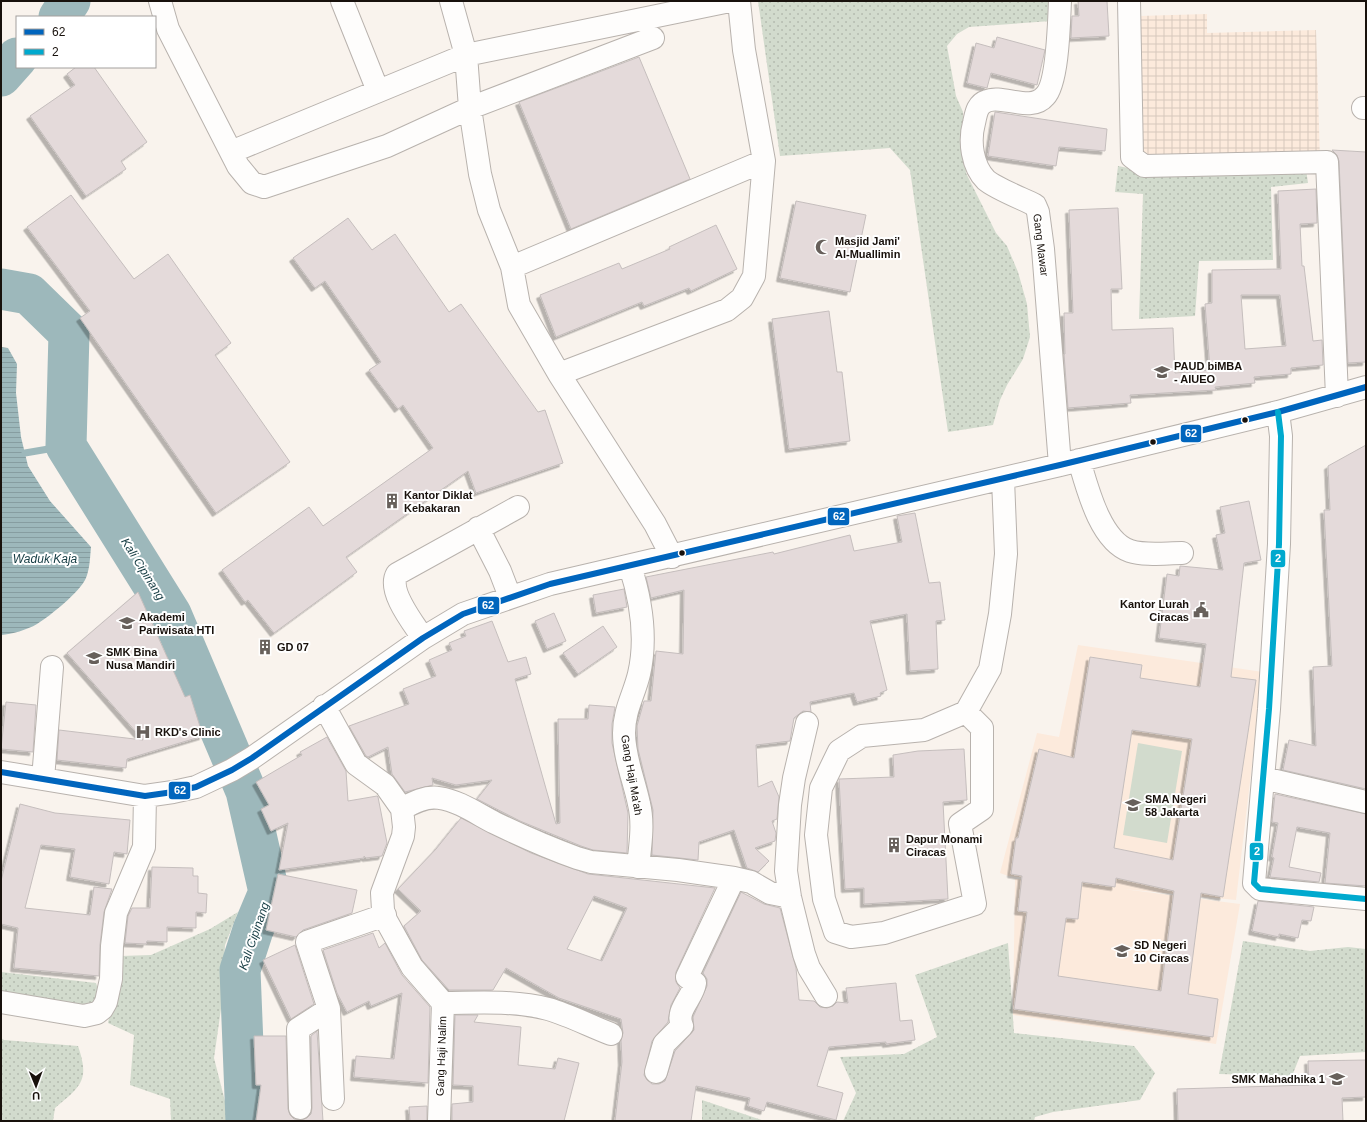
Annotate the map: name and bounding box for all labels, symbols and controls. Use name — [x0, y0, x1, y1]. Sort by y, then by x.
legend — [16, 16, 156, 68]
text: 62 — [52, 25, 66, 39]
text: 2 — [52, 45, 59, 59]
street label: Gang Mawar — [1031, 213, 1051, 277]
place label: Masjid Jami' Al-Muallimin — [835, 235, 901, 260]
mosque icon: Masjid Jami' Al-Muallimin — [814, 238, 832, 256]
place label: PAUD biMBA - AIUEO — [1174, 360, 1242, 385]
school or university icon: PAUD biMBA - AIUEO — [1153, 363, 1171, 381]
unlabelled marker — [1240, 415, 1250, 425]
line badge: 62 — [1180, 424, 1202, 443]
text: 62 — [1185, 427, 1197, 439]
unlabelled marker — [1148, 437, 1158, 447]
place label: Kantor Diklat Kebakaran — [404, 489, 473, 514]
building icon: Kantor Diklat Kebakaran — [383, 492, 401, 510]
line badge: 62 — [827, 507, 850, 526]
text: 62 — [833, 510, 845, 522]
water label: Kali Cipinang — [118, 535, 168, 603]
unlabelled marker — [677, 548, 687, 558]
line badge: 2 — [1270, 549, 1286, 568]
water label: Waduk Kaja — [13, 552, 78, 566]
text: 2 — [1275, 552, 1281, 564]
line badge: 62 — [477, 596, 500, 615]
place label: Kantor Lurah Ciracas — [1120, 598, 1189, 623]
text: 62 — [482, 599, 494, 611]
public building icon: Kantor Lurah Ciracas — [1192, 601, 1210, 619]
place label: Akademi Pariwisata HTI — [139, 611, 214, 636]
school or university icon: Akademi Pariwisata HTI — [118, 614, 136, 632]
building icon: GD 07 — [256, 638, 274, 656]
place label: GD 07 — [277, 641, 309, 653]
place label: SMK Bina Nusa Mandiri — [106, 646, 175, 671]
school or university icon: SMK Bina Nusa Mandiri — [85, 649, 103, 667]
hospital icon: RKD's Clinic — [134, 723, 152, 741]
place label: RKD's Clinic — [155, 726, 221, 738]
street label: Gang Haji Ma'ah — [619, 734, 645, 816]
line badge: 62 — [168, 781, 191, 800]
text: 62 — [174, 784, 186, 796]
place label: SMA Negeri 58 Jakarta — [1145, 793, 1206, 818]
school or university icon: SMA Negeri 58 Jakarta — [1124, 796, 1142, 814]
place label: Dapur Monami Ciracas — [906, 833, 982, 858]
building icon: Dapur Monami Ciracas — [885, 836, 903, 854]
line badge: 2 — [1249, 842, 1264, 861]
text: 2 — [1254, 845, 1260, 857]
water label: Kali Cipinang — [236, 900, 272, 972]
place label: SD Negeri 10 Ciracas — [1134, 939, 1189, 964]
school or university icon: SD Negeri 10 Ciracas — [1113, 942, 1131, 960]
street label: Gang Haji Nalim — [434, 1016, 448, 1096]
north arrow — [16, 1066, 56, 1106]
school or university icon: SMK Mahadhika 1 — [1328, 1070, 1346, 1088]
place label: SMK Mahadhika 1 — [1231, 1073, 1325, 1085]
text: U — [32, 1090, 40, 1102]

